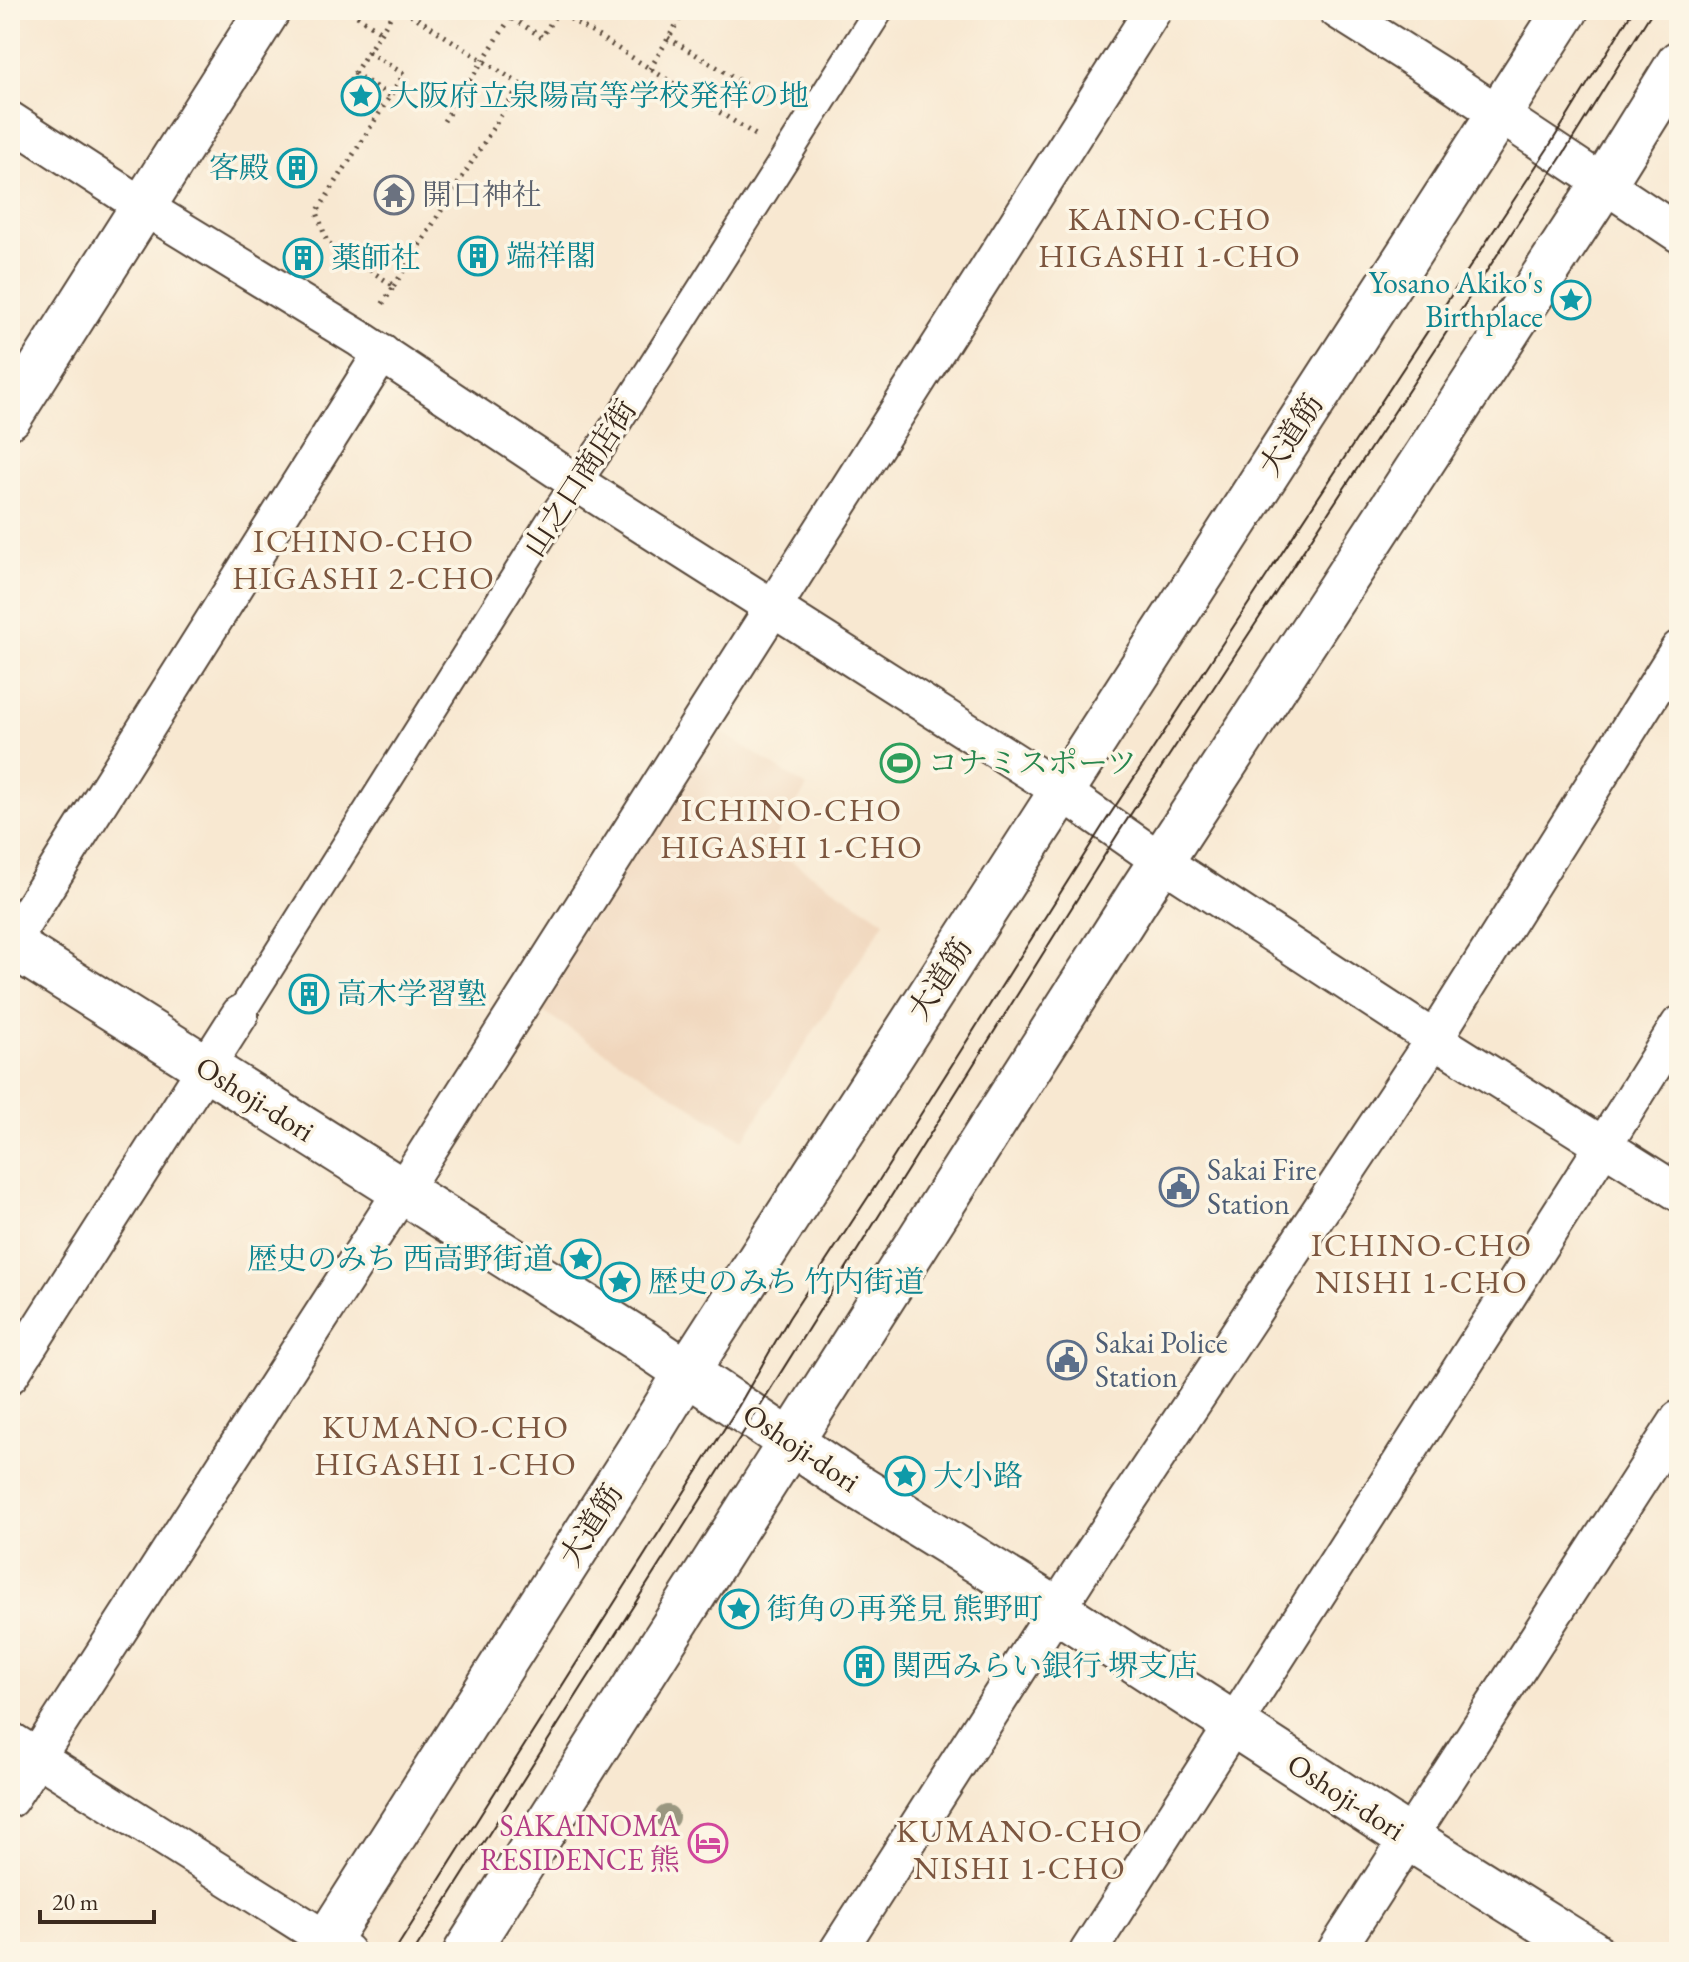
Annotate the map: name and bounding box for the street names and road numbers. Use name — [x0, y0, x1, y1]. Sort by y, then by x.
street label: 大道筋 — [1250, 386, 1331, 483]
street label: 山之口商店街 — [514, 392, 645, 564]
street label: 大道筋 — [899, 930, 980, 1027]
street label: Oshoji-dori — [189, 1047, 322, 1150]
street label: Oshoji-dori — [735, 1394, 867, 1501]
street label: 大道筋 — [550, 1476, 631, 1573]
street label: Oshoji-dori — [1280, 1744, 1413, 1849]

